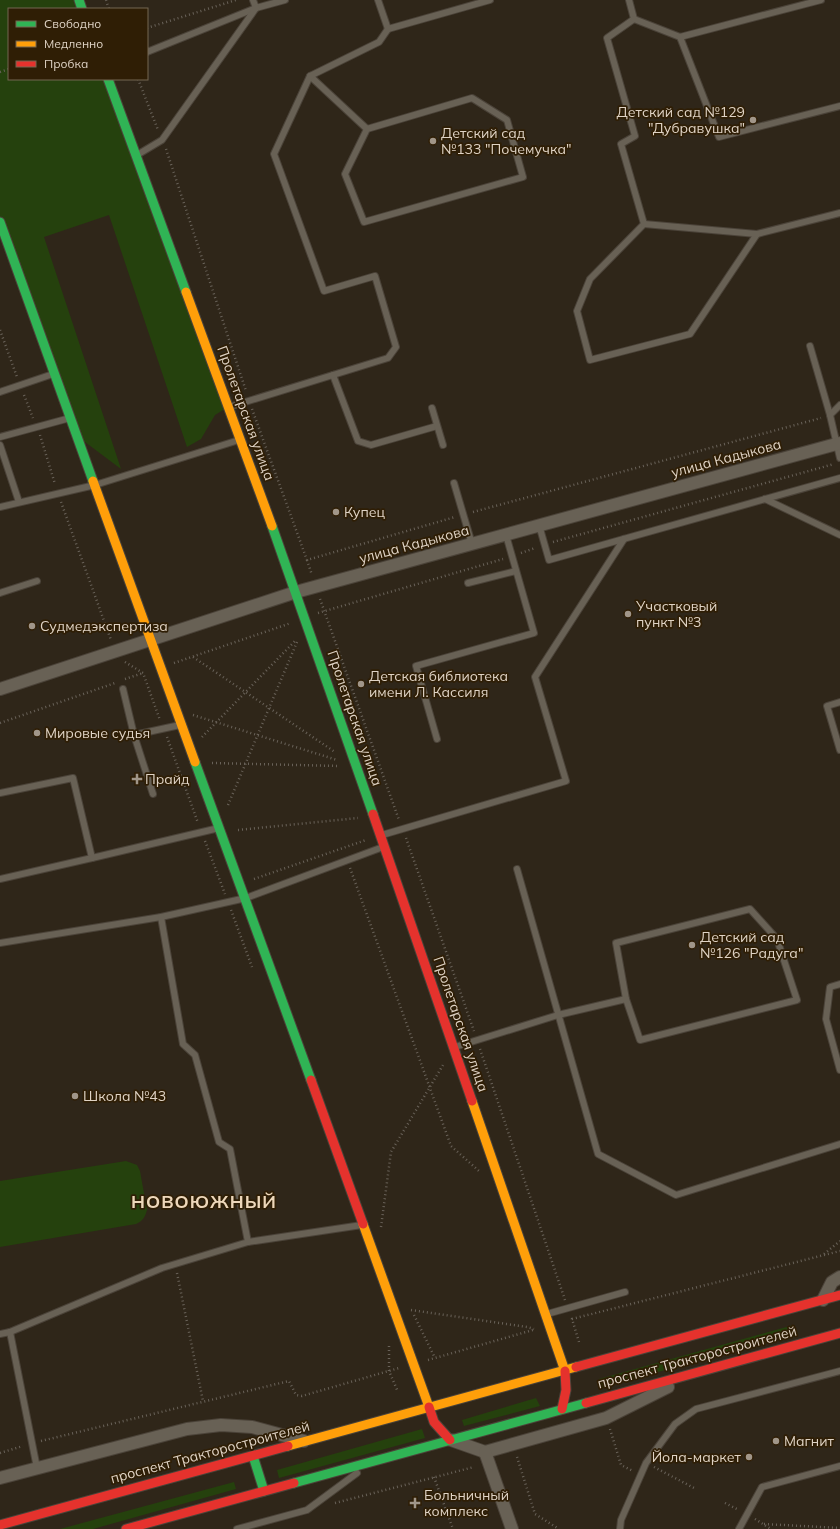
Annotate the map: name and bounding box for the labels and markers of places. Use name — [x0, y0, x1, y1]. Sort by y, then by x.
place label: Детский сад №129 "Дубравушка" — [617, 103, 745, 137]
marker: Детский сад №129 "Дубравушка" — [748, 115, 758, 125]
place label: Детский сад №133 "Почемучка" — [441, 124, 571, 158]
marker: Детский сад №133 "Почемучка" — [428, 136, 438, 146]
place label: Купец — [344, 503, 386, 521]
marker: Купец — [331, 507, 341, 517]
place label: Участковый пункт №3 — [635, 597, 717, 631]
marker: Участковый пункт №3 — [623, 609, 633, 619]
place label: Судмедэкспертиза — [40, 617, 168, 635]
marker: Судмедэкспертиза — [27, 621, 37, 631]
place label: Детская библиотека имени Л. Кассиля — [369, 667, 508, 701]
marker: Детская библиотека имени Л. Кассиля — [356, 679, 366, 689]
place label: Мировые судья — [45, 724, 150, 742]
marker: Мировые судья — [32, 728, 42, 738]
place label: Прайд — [145, 770, 190, 788]
marker: Прайд — [132, 774, 142, 784]
place label: Детский сад №126 "Радуга" — [700, 928, 803, 962]
marker: Детский сад №126 "Радуга" — [687, 940, 697, 950]
place label: Школа №43 — [83, 1087, 166, 1105]
marker: Школа №43 — [70, 1091, 80, 1101]
place label: Магнит — [784, 1432, 834, 1450]
marker: Магнит — [771, 1436, 781, 1446]
place label: Йола-маркет — [652, 1448, 742, 1466]
marker: Йола-маркет — [744, 1452, 754, 1462]
place label: Больничный комплекс — [424, 1486, 509, 1520]
marker: Больничный комплекс — [409, 1497, 421, 1509]

